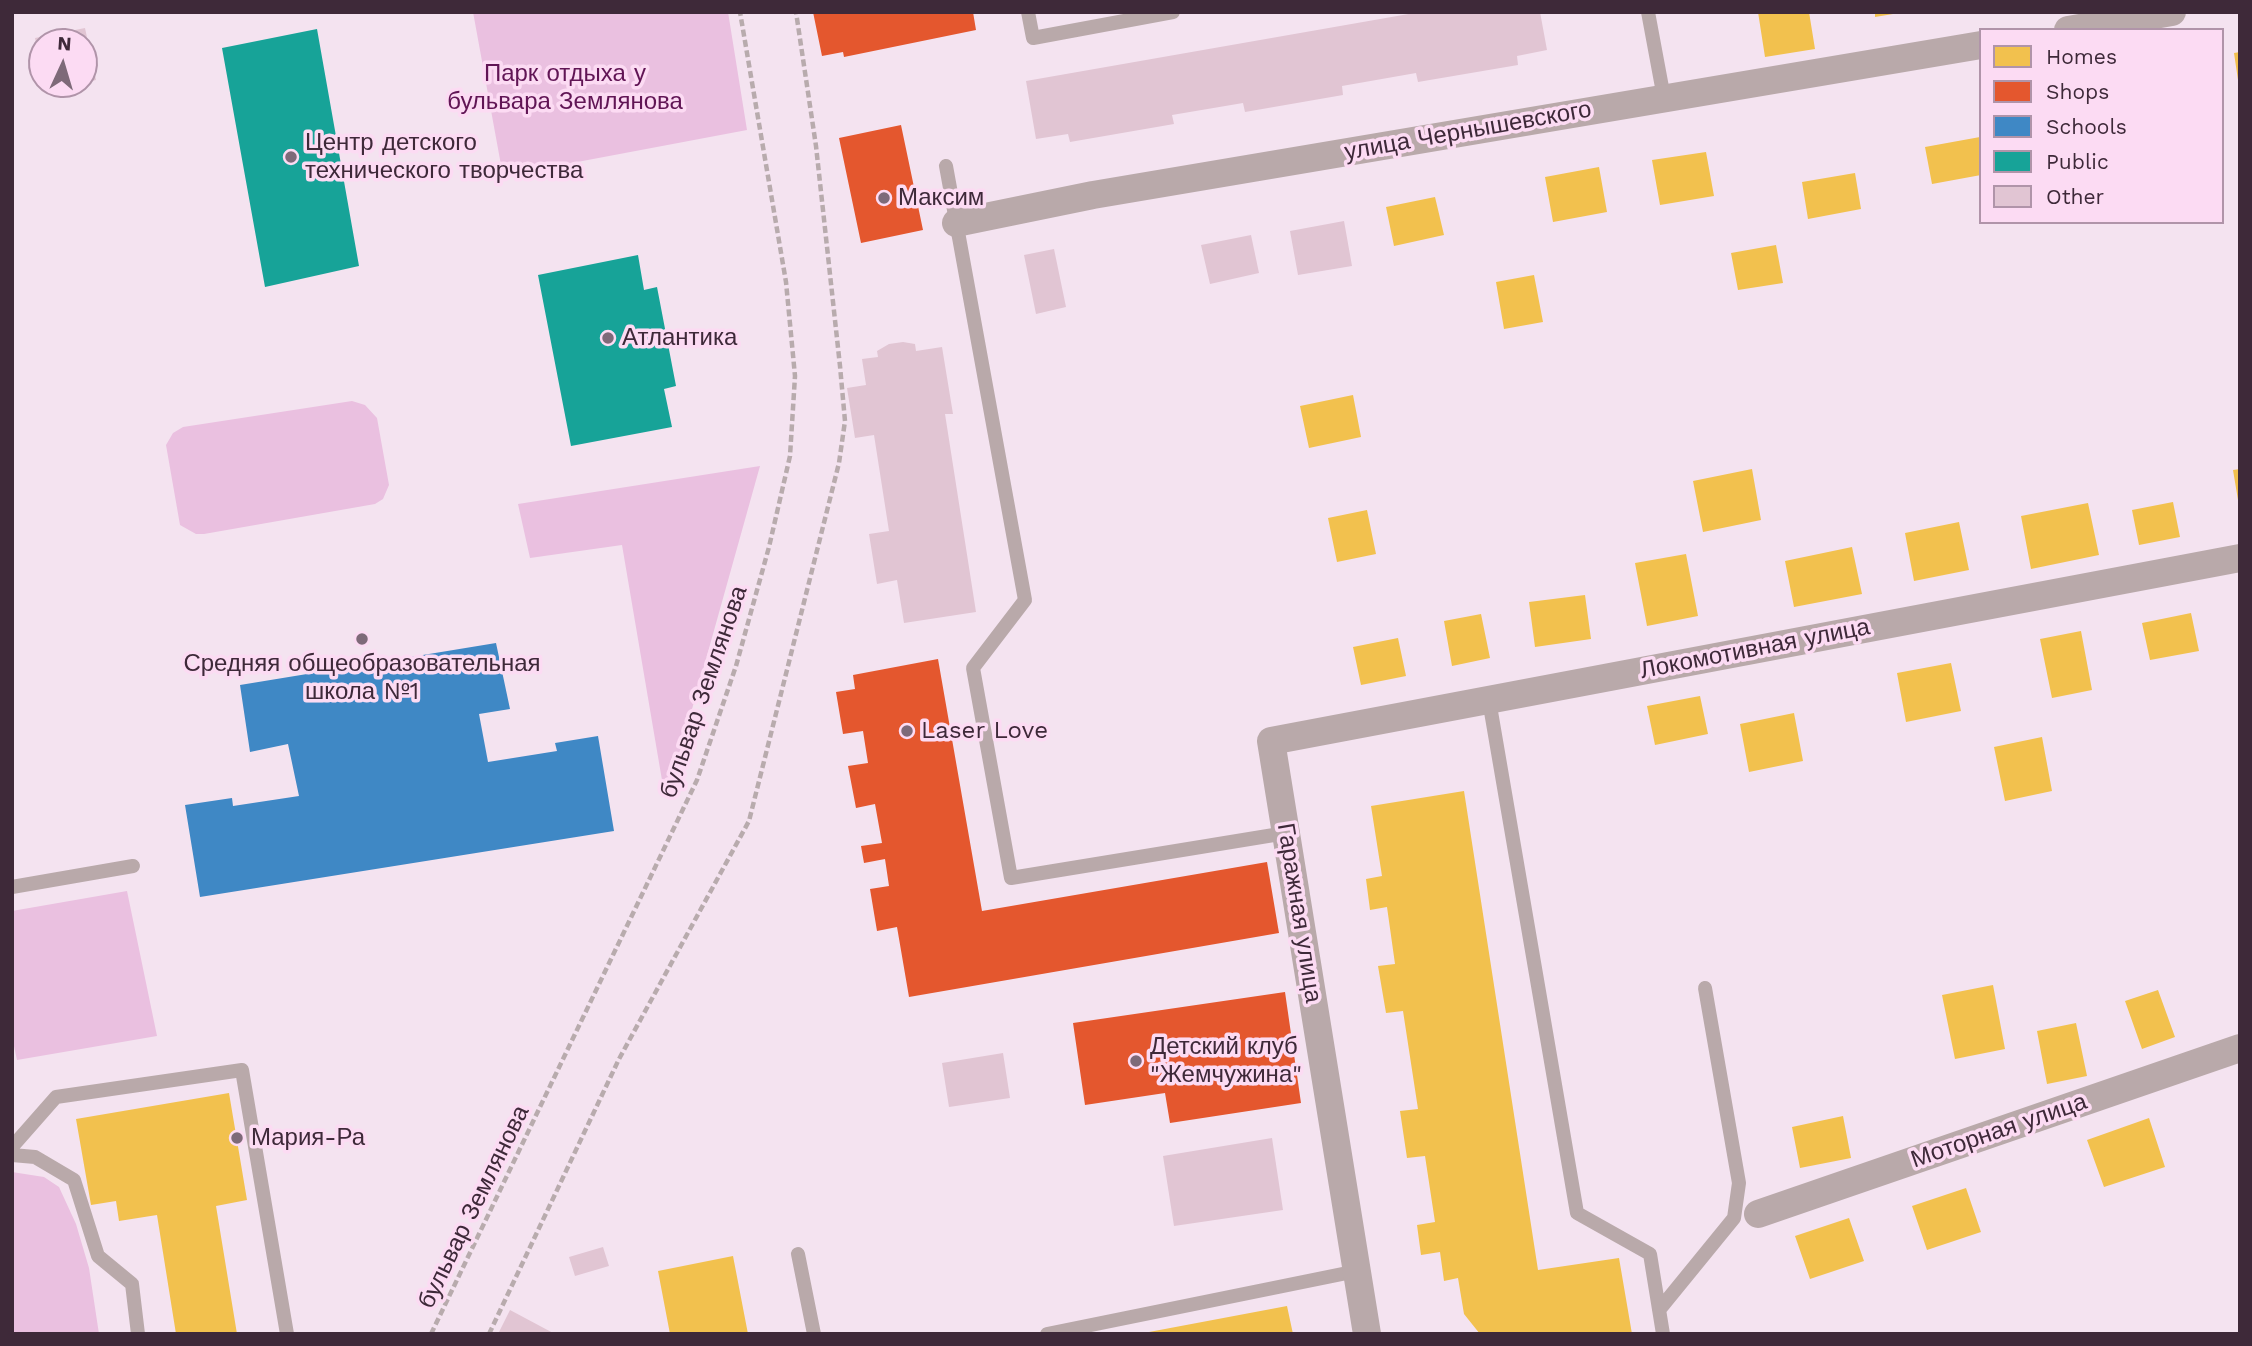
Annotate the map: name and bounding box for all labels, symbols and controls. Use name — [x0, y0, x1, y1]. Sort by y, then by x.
north arrow — [28, 28, 98, 98]
legend — [1979, 28, 2224, 224]
text: N — [57, 32, 72, 56]
text: Homes — [2046, 44, 2117, 69]
park label: Парк отдыха у бульвара Землянова — [447, 60, 683, 116]
text: Shops — [2046, 79, 2109, 104]
street label: улица Чернышевского — [1342, 95, 1594, 167]
text: Schools — [2046, 114, 2127, 139]
place label: Центр детского технического творчества — [305, 129, 583, 185]
marker: Центр детского технического творчества — [283, 149, 299, 165]
text: Public — [2046, 149, 2109, 174]
place label: Максим — [898, 184, 984, 212]
text: Other — [2046, 184, 2104, 209]
marker: Максим — [876, 190, 892, 206]
place label: Атлантика — [622, 324, 737, 352]
marker: Атлантика — [600, 330, 616, 346]
street label: бульвар Землянова — [654, 582, 754, 802]
street label: Локомотивная улица — [1638, 613, 1872, 685]
marker: Средняя общеобразовательная школа №1 — [354, 631, 370, 647]
place label: Средняя общеобразовательная школа №1 — [183, 650, 541, 706]
place label: Laser Love — [921, 717, 1048, 745]
marker: Laser Love — [899, 723, 915, 739]
street label: Гаражная улица — [1271, 821, 1327, 1005]
place label: Детский клуб "Жемчужина" — [1150, 1033, 1302, 1089]
marker: Детский клуб "Жемчужина" — [1128, 1053, 1144, 1069]
street label: Моторная улица — [1907, 1087, 2091, 1175]
street label: бульвар Землянова — [412, 1101, 536, 1313]
place label: Мария-Ра — [251, 1124, 365, 1152]
marker: Мария-Ра — [229, 1130, 245, 1146]

